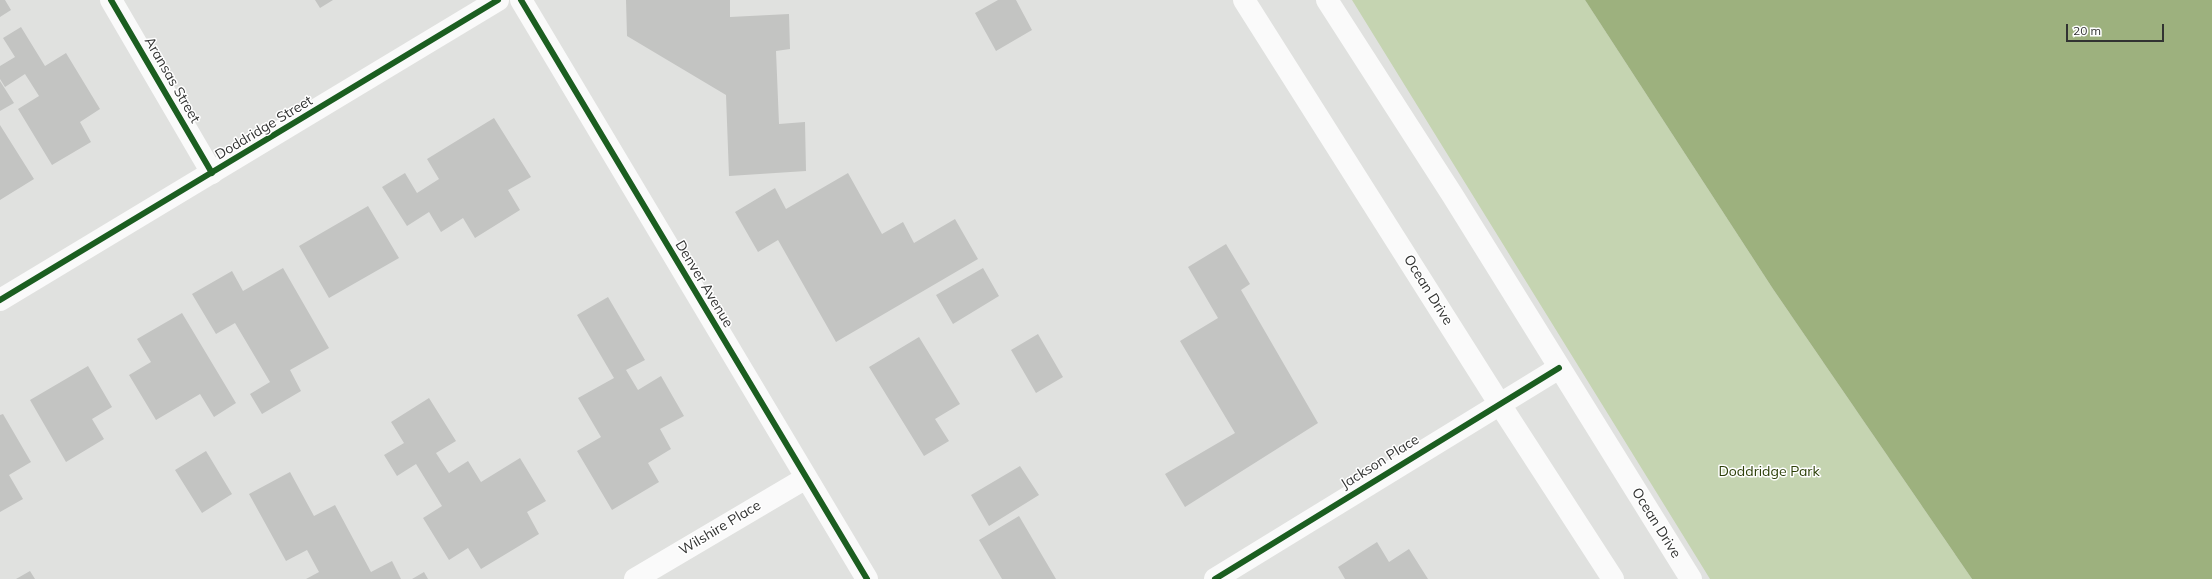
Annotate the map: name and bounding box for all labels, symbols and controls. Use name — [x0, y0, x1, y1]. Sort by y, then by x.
scale bar — [2068, 16, 2166, 42]
text: 20 m — [2073, 23, 2101, 38]
street label: Aransas Street — [141, 34, 203, 126]
street label: Doddridge Street — [212, 92, 316, 164]
street label: Denver Avenue — [671, 237, 737, 331]
street label: Ocean Drive — [1400, 252, 1456, 328]
street label: Jackson Place — [1338, 431, 1422, 493]
park label: Doddridge Park — [1718, 464, 1820, 480]
street label: Ocean Drive — [1628, 485, 1684, 561]
street label: Wilshire Place — [676, 497, 764, 559]

